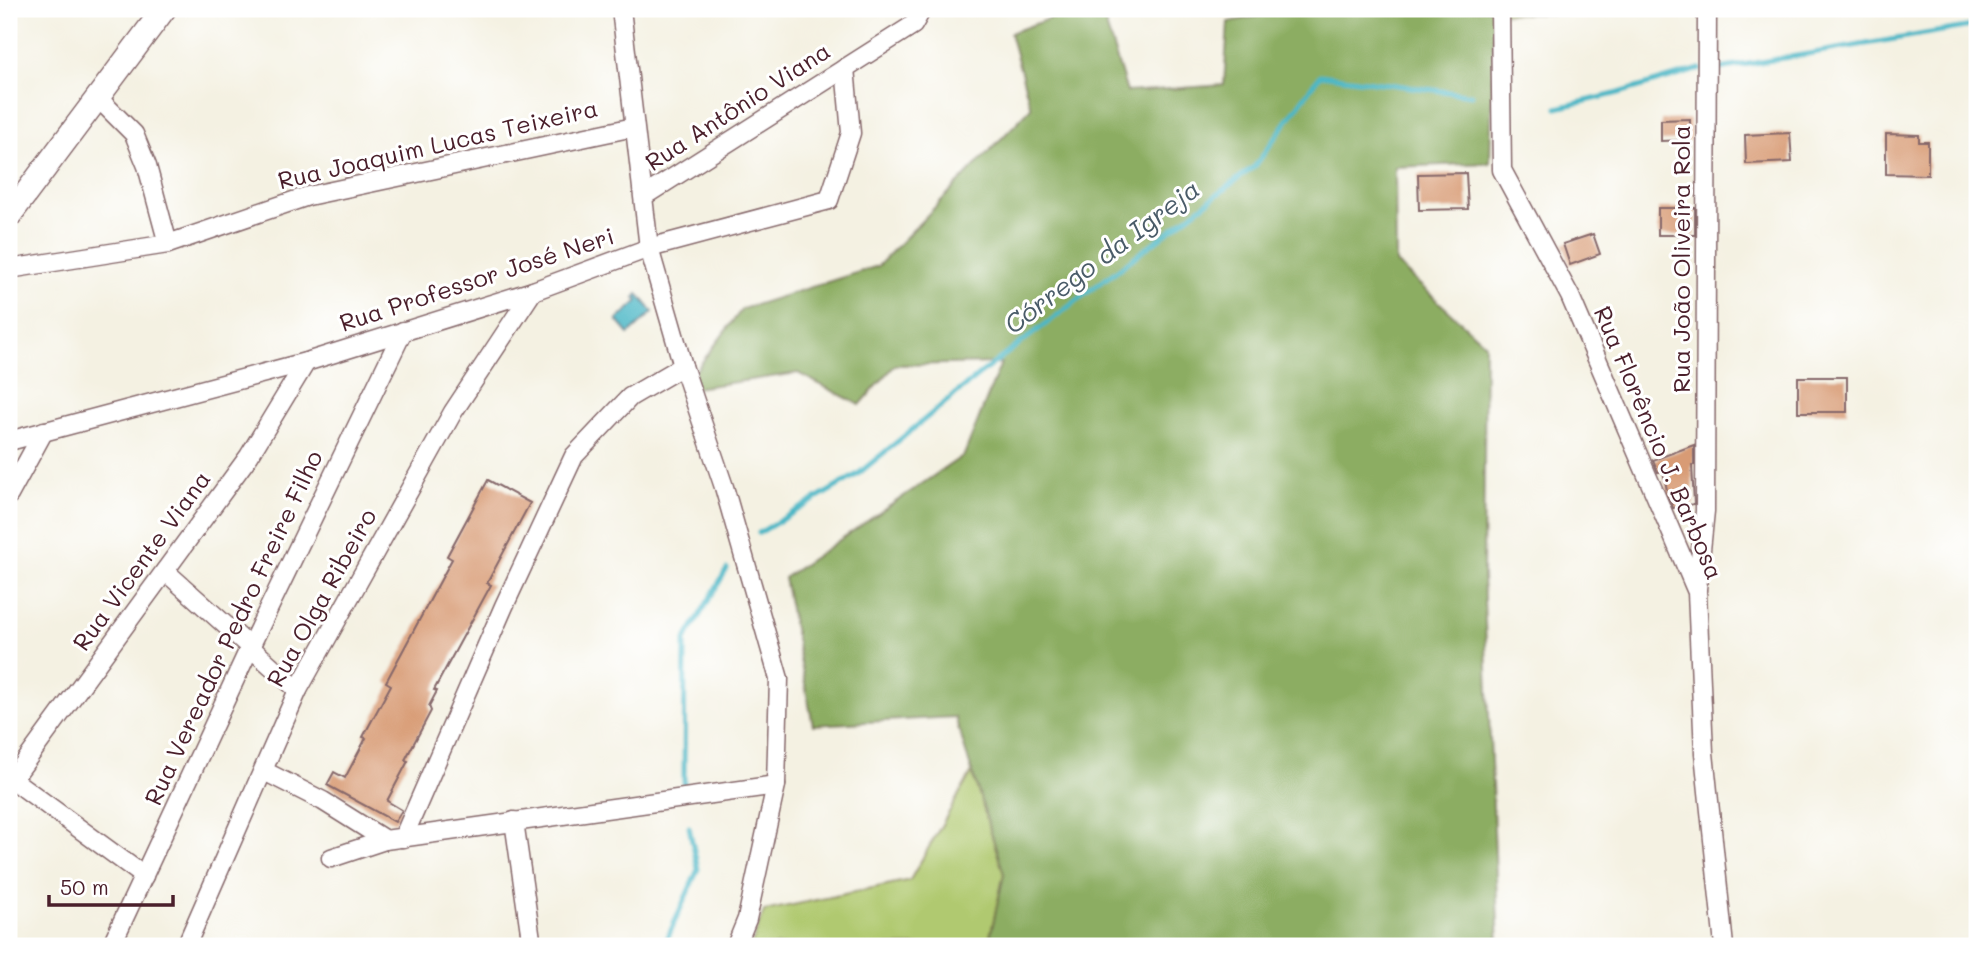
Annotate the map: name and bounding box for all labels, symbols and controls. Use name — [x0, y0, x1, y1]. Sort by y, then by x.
street label: Rua Antônio Viana — [639, 34, 836, 177]
street label: Rua Joaquim Lucas Teixeira — [275, 92, 601, 195]
street label: Rua João Oliveira Rola — [1665, 125, 1696, 393]
water label: Córrego da Igreja — [997, 171, 1206, 341]
street label: Rua Professor José Neri — [335, 219, 618, 338]
street label: Rua Florêncio J. Barbosa — [1588, 301, 1731, 584]
street label: Rua Vereador Pedro Freire Filho — [137, 445, 329, 810]
street label: Rua Vicente Viana — [65, 464, 217, 656]
street label: Rua Olga Ribeiro — [259, 503, 383, 692]
scale bar — [49, 864, 173, 908]
text: 50 m — [60, 873, 109, 900]

